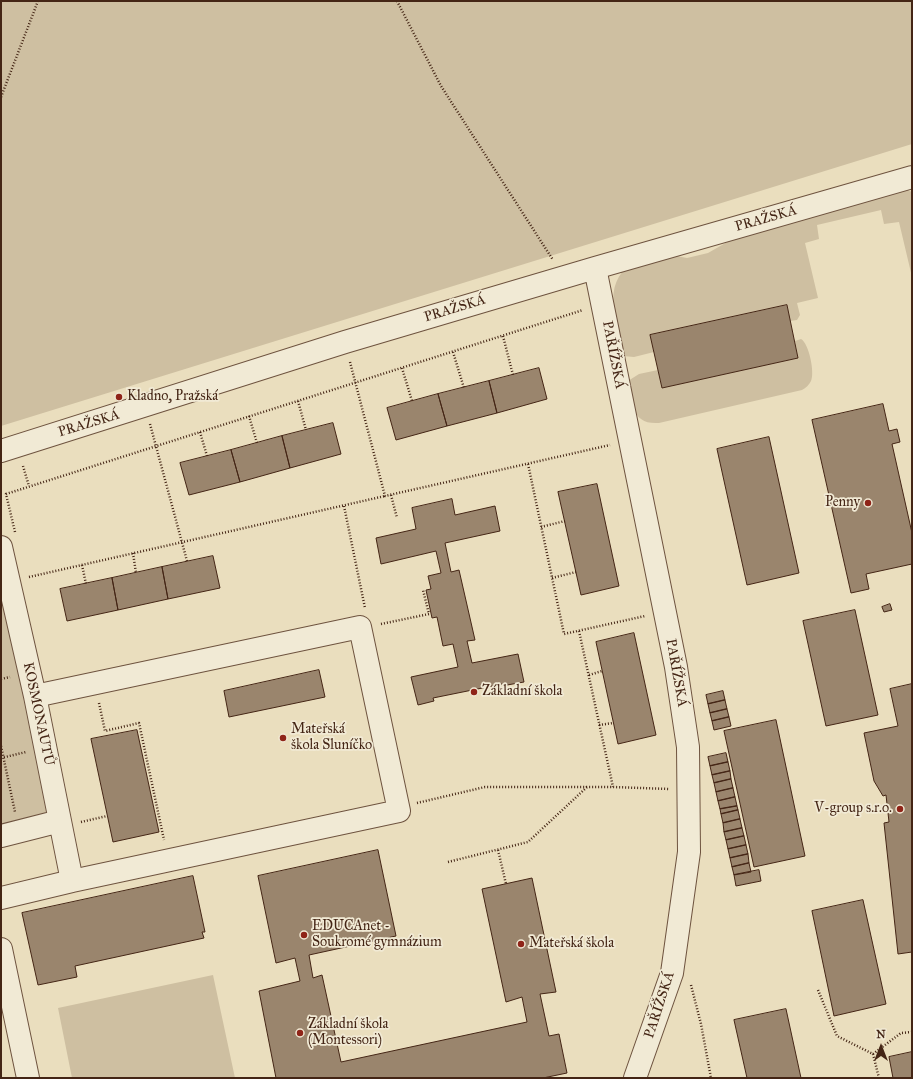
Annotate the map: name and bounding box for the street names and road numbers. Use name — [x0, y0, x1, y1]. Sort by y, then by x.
street label: PRAŽSKÁ — [733, 202, 799, 236]
street label: PRAŽSKÁ — [422, 292, 488, 326]
street label: PAŘÍŽSKÁ — [598, 319, 628, 391]
street label: PRAŽSKÁ — [56, 407, 122, 441]
street label: PAŘÍŽSKÁ — [662, 638, 690, 708]
street label: KOSMONAUTŮ — [19, 661, 57, 767]
street label: PAŘÍŽSKÁ — [641, 970, 679, 1040]

